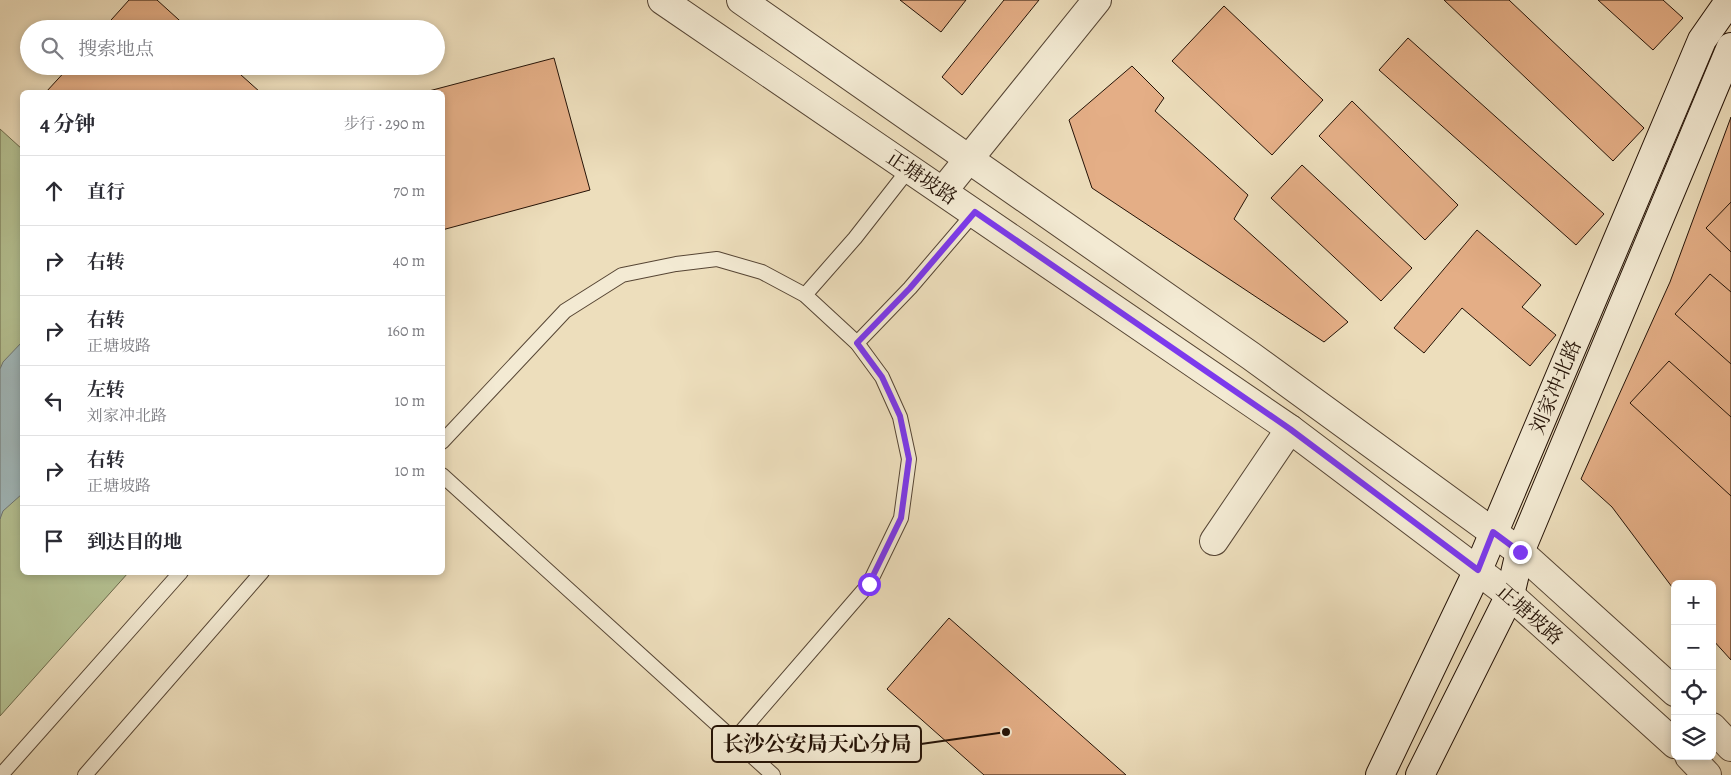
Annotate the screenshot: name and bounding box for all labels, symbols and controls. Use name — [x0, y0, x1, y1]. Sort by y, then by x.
search box — [20, 20, 445, 75]
icon: search — [38, 34, 66, 62]
text: 搜索地点 — [78, 36, 154, 62]
text: 4 分钟 — [40, 110, 96, 138]
text: 步行 · 290 m — [344, 113, 425, 135]
street label: 正塘坡路 — [881, 144, 962, 211]
icon: ahead — [40, 177, 68, 205]
text: 直行 — [87, 179, 125, 205]
text: 70 m — [393, 180, 425, 202]
icon: right — [40, 247, 68, 275]
text: 右转 — [87, 249, 125, 275]
text: 40 m — [393, 250, 425, 272]
text: 右转 — [87, 307, 125, 333]
icon: right — [40, 317, 68, 345]
text: 160 m — [387, 320, 425, 342]
text: 正塘坡路 — [87, 335, 151, 357]
street label: 刘家冲北路 — [1523, 336, 1587, 438]
text: 左转 — [87, 377, 125, 403]
icon: left — [40, 387, 68, 415]
text: 10 m — [395, 390, 425, 412]
text: 刘家冲北路 — [87, 405, 167, 427]
text: 右转 — [87, 447, 125, 473]
icon: right — [40, 457, 68, 485]
text: 10 m — [395, 460, 425, 482]
text: 正塘坡路 — [87, 475, 151, 497]
icon: arrive — [40, 527, 68, 555]
text: 到达目的地 — [87, 529, 182, 555]
route end — [1509, 541, 1532, 564]
route start — [858, 573, 881, 596]
street label: 正塘坡路 — [1491, 578, 1569, 651]
map controls — [1671, 580, 1716, 760]
button: + — [1671, 580, 1716, 625]
button: − — [1671, 625, 1716, 670]
button: locate — [1671, 670, 1716, 715]
button: layers — [1671, 715, 1716, 760]
callout: 长沙公安局天心分局 — [712, 726, 921, 762]
text: 长沙公安局天心分局 — [723, 730, 912, 758]

